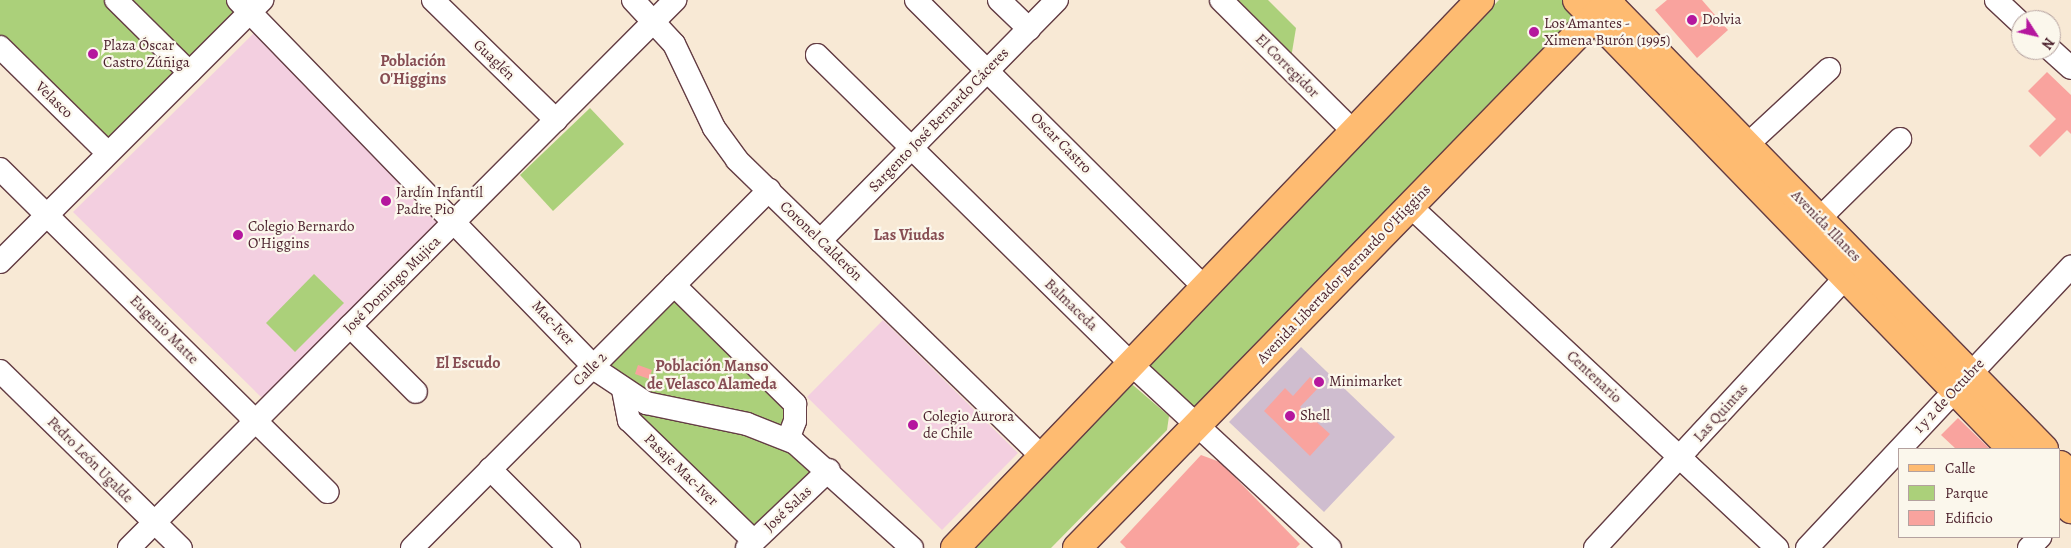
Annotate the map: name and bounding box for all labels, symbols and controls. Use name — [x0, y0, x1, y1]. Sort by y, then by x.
north arrow — [2011, 10, 2061, 60]
place label: Dolvia — [1702, 11, 1742, 29]
place label: Los Amantes - Ximena Burón (1995) — [1544, 14, 1670, 49]
marker: Dolvia — [1686, 14, 1698, 26]
marker: Los Amantes - Ximena Burón (1995) — [1528, 26, 1540, 38]
street label: El Corregidor — [1251, 30, 1323, 102]
text: N — [2037, 34, 2059, 53]
place label: Plaza Óscar Castro Zúñiga — [103, 36, 190, 71]
street label: Guaglén — [469, 36, 519, 84]
street label: Sargento José Bernardo Cáceres — [865, 44, 1013, 196]
marker: Plaza Óscar Castro Zúñiga — [87, 48, 99, 60]
district label: Población O'Higgins — [380, 51, 446, 89]
street label: Velasco — [32, 78, 76, 122]
street label: Oscar Castro — [1027, 109, 1095, 177]
street label: Avenida Libertador Bernardo O'Higgins — [1253, 181, 1435, 367]
place label: Jardín Infantíl Padre Pio — [396, 183, 483, 218]
street label: Avenida Illanes — [1787, 186, 1865, 266]
marker: Jardín Infantíl Padre Pio — [380, 195, 392, 207]
street label: Coronel Calderón — [776, 197, 866, 285]
place label: Colegio Bernardo O'Higgins — [248, 217, 355, 252]
district label: Las Viudas — [874, 225, 944, 245]
marker: Colegio Bernardo O'Higgins — [232, 229, 244, 241]
street label: José Domingo Mujica — [340, 233, 444, 337]
street label: Balmaceda — [1041, 275, 1101, 335]
street label: Eugenio Matte — [126, 292, 202, 368]
street label: Mac-Iver — [528, 297, 578, 349]
street label: Centenario — [1563, 347, 1625, 407]
street label: Calle 2 — [569, 348, 611, 390]
district label: El Escudo — [435, 353, 501, 373]
street label: 1 y 2 de Octubre — [1910, 355, 1988, 437]
district label: Población Manso de Velasco Alameda — [647, 356, 777, 394]
place label: Minimarket — [1329, 373, 1402, 391]
marker: Minimarket — [1313, 376, 1325, 388]
street label: Las Quintas — [1690, 380, 1752, 446]
place label: Colegio Aurora de Chile — [923, 407, 1014, 442]
place label: Shell — [1300, 407, 1330, 425]
marker: Shell — [1284, 410, 1296, 422]
street label: Pedro León Ugalde — [43, 413, 137, 507]
marker: Colegio Aurora de Chile — [907, 419, 919, 431]
street label: Pasaje Mac-Iver — [640, 430, 722, 510]
legend — [1898, 448, 2061, 538]
text: Calle — [1945, 458, 1975, 478]
street label: José Salas — [760, 482, 816, 536]
text: Parque — [1945, 483, 1988, 503]
text: Edificio — [1945, 508, 1993, 528]

